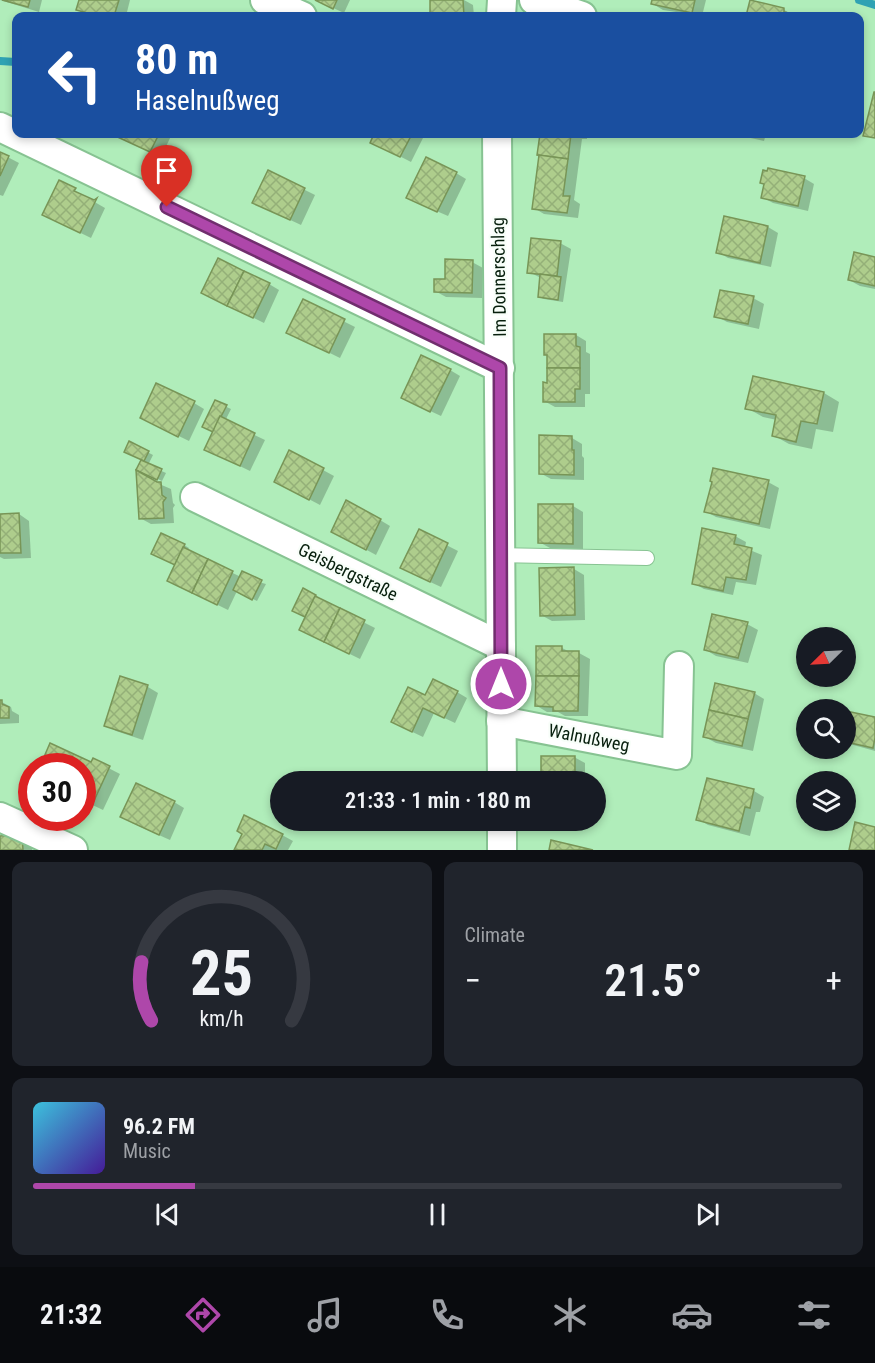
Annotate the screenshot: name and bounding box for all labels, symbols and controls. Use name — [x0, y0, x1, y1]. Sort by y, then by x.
text: 80 m — [135, 35, 218, 84]
icon: left — [36, 36, 114, 114]
text: Haselnußweg — [135, 85, 280, 117]
pin — [141, 145, 192, 207]
icon: arrive — [150, 154, 183, 187]
street label: Im Donnerschlag — [487, 217, 510, 337]
street label: Geisbergstraße — [295, 538, 401, 605]
north arrow — [796, 627, 856, 687]
map controls — [796, 627, 856, 831]
position arrow — [469, 652, 533, 716]
button: search — [796, 699, 856, 759]
street label: Walnußweg — [547, 719, 631, 756]
speed limit sign: 30 — [18, 753, 96, 831]
button: layers — [796, 771, 856, 831]
text: 21:33 · 1 min · 180 m — [345, 788, 531, 813]
text: Climate — [465, 923, 525, 947]
text: 25 — [190, 937, 253, 1010]
text: 21.5° — [604, 954, 702, 1007]
text: − — [465, 961, 481, 1000]
text: + — [826, 961, 842, 1000]
text: km/h — [200, 1006, 244, 1031]
text: 96.2 FM — [123, 1114, 195, 1139]
text: Music — [123, 1139, 171, 1163]
icon: previous — [151, 1198, 184, 1231]
icon: pause — [421, 1198, 454, 1231]
icon: next — [691, 1198, 724, 1231]
icon: directions — [182, 1294, 224, 1336]
icon: music — [304, 1294, 346, 1336]
icon: phone — [426, 1294, 468, 1336]
icon: climate — [549, 1294, 591, 1336]
icon: car — [671, 1294, 713, 1336]
icon: filters — [793, 1294, 835, 1336]
text: 21:32 — [40, 1299, 102, 1331]

